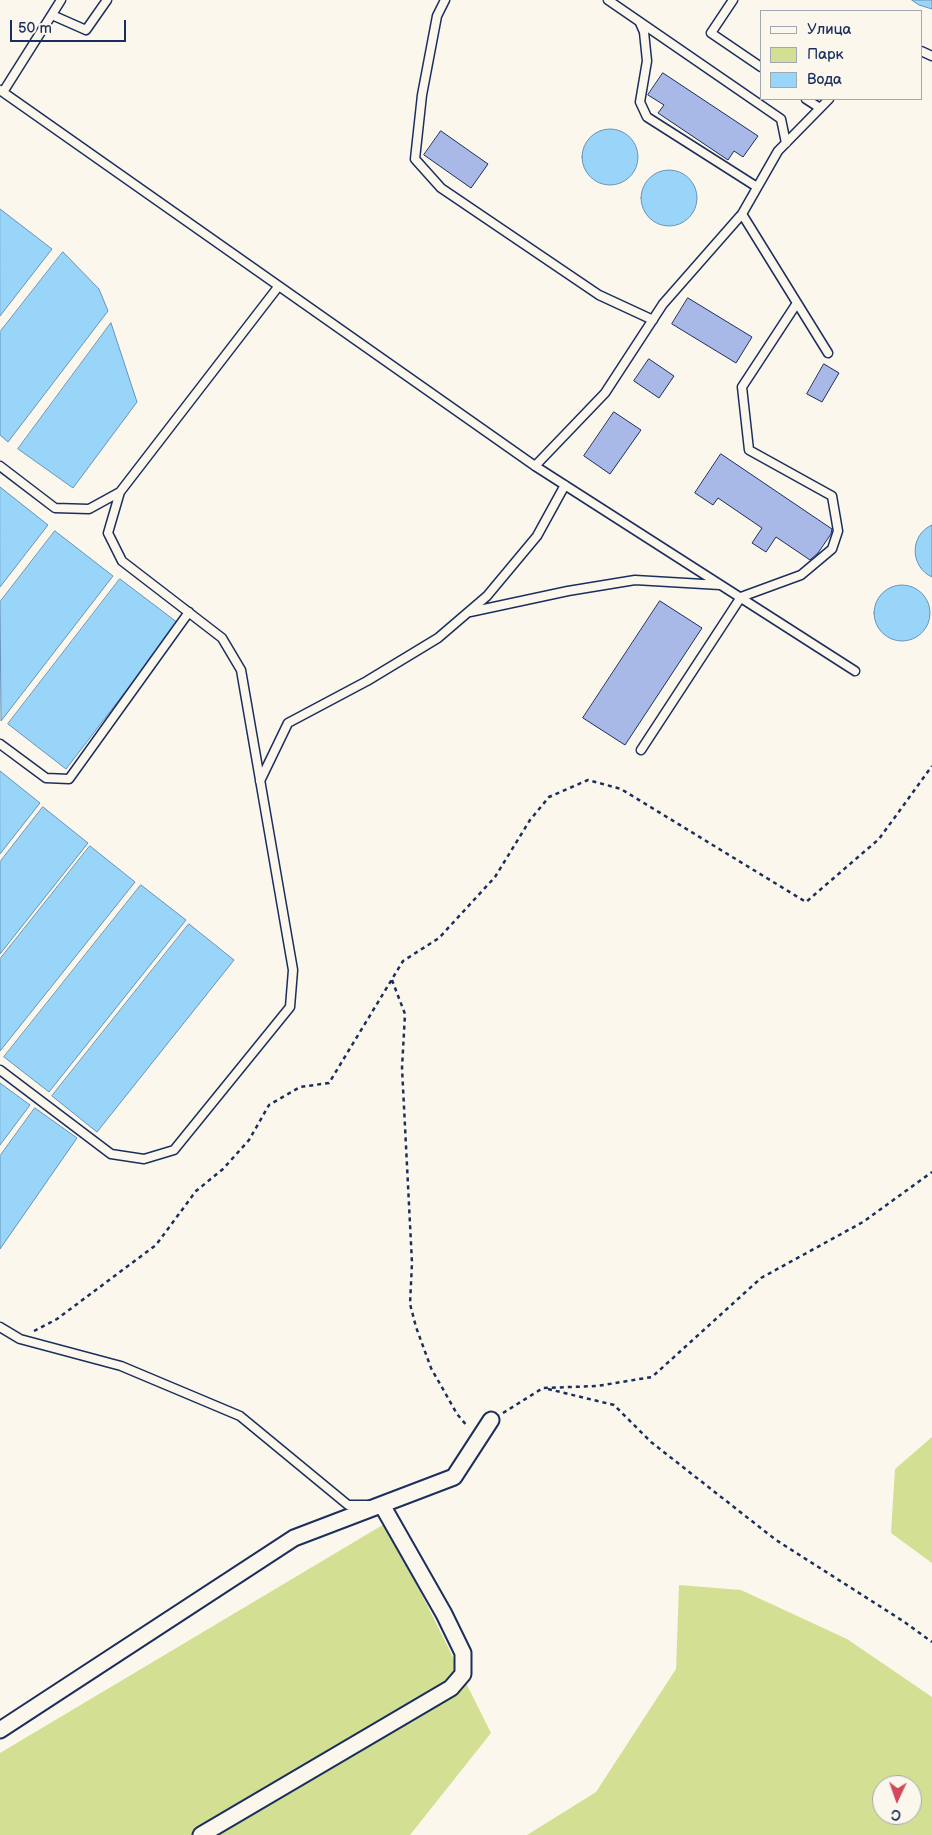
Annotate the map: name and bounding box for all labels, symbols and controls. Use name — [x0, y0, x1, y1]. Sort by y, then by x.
scale bar — [12, 10, 129, 42]
legend — [760, 10, 922, 100]
text: 50 m — [18, 19, 52, 38]
text: Улица — [807, 20, 851, 39]
text: Парк — [807, 45, 844, 64]
text: Вода — [807, 70, 842, 89]
north arrow — [872, 1775, 922, 1825]
text: С — [891, 1806, 902, 1823]

